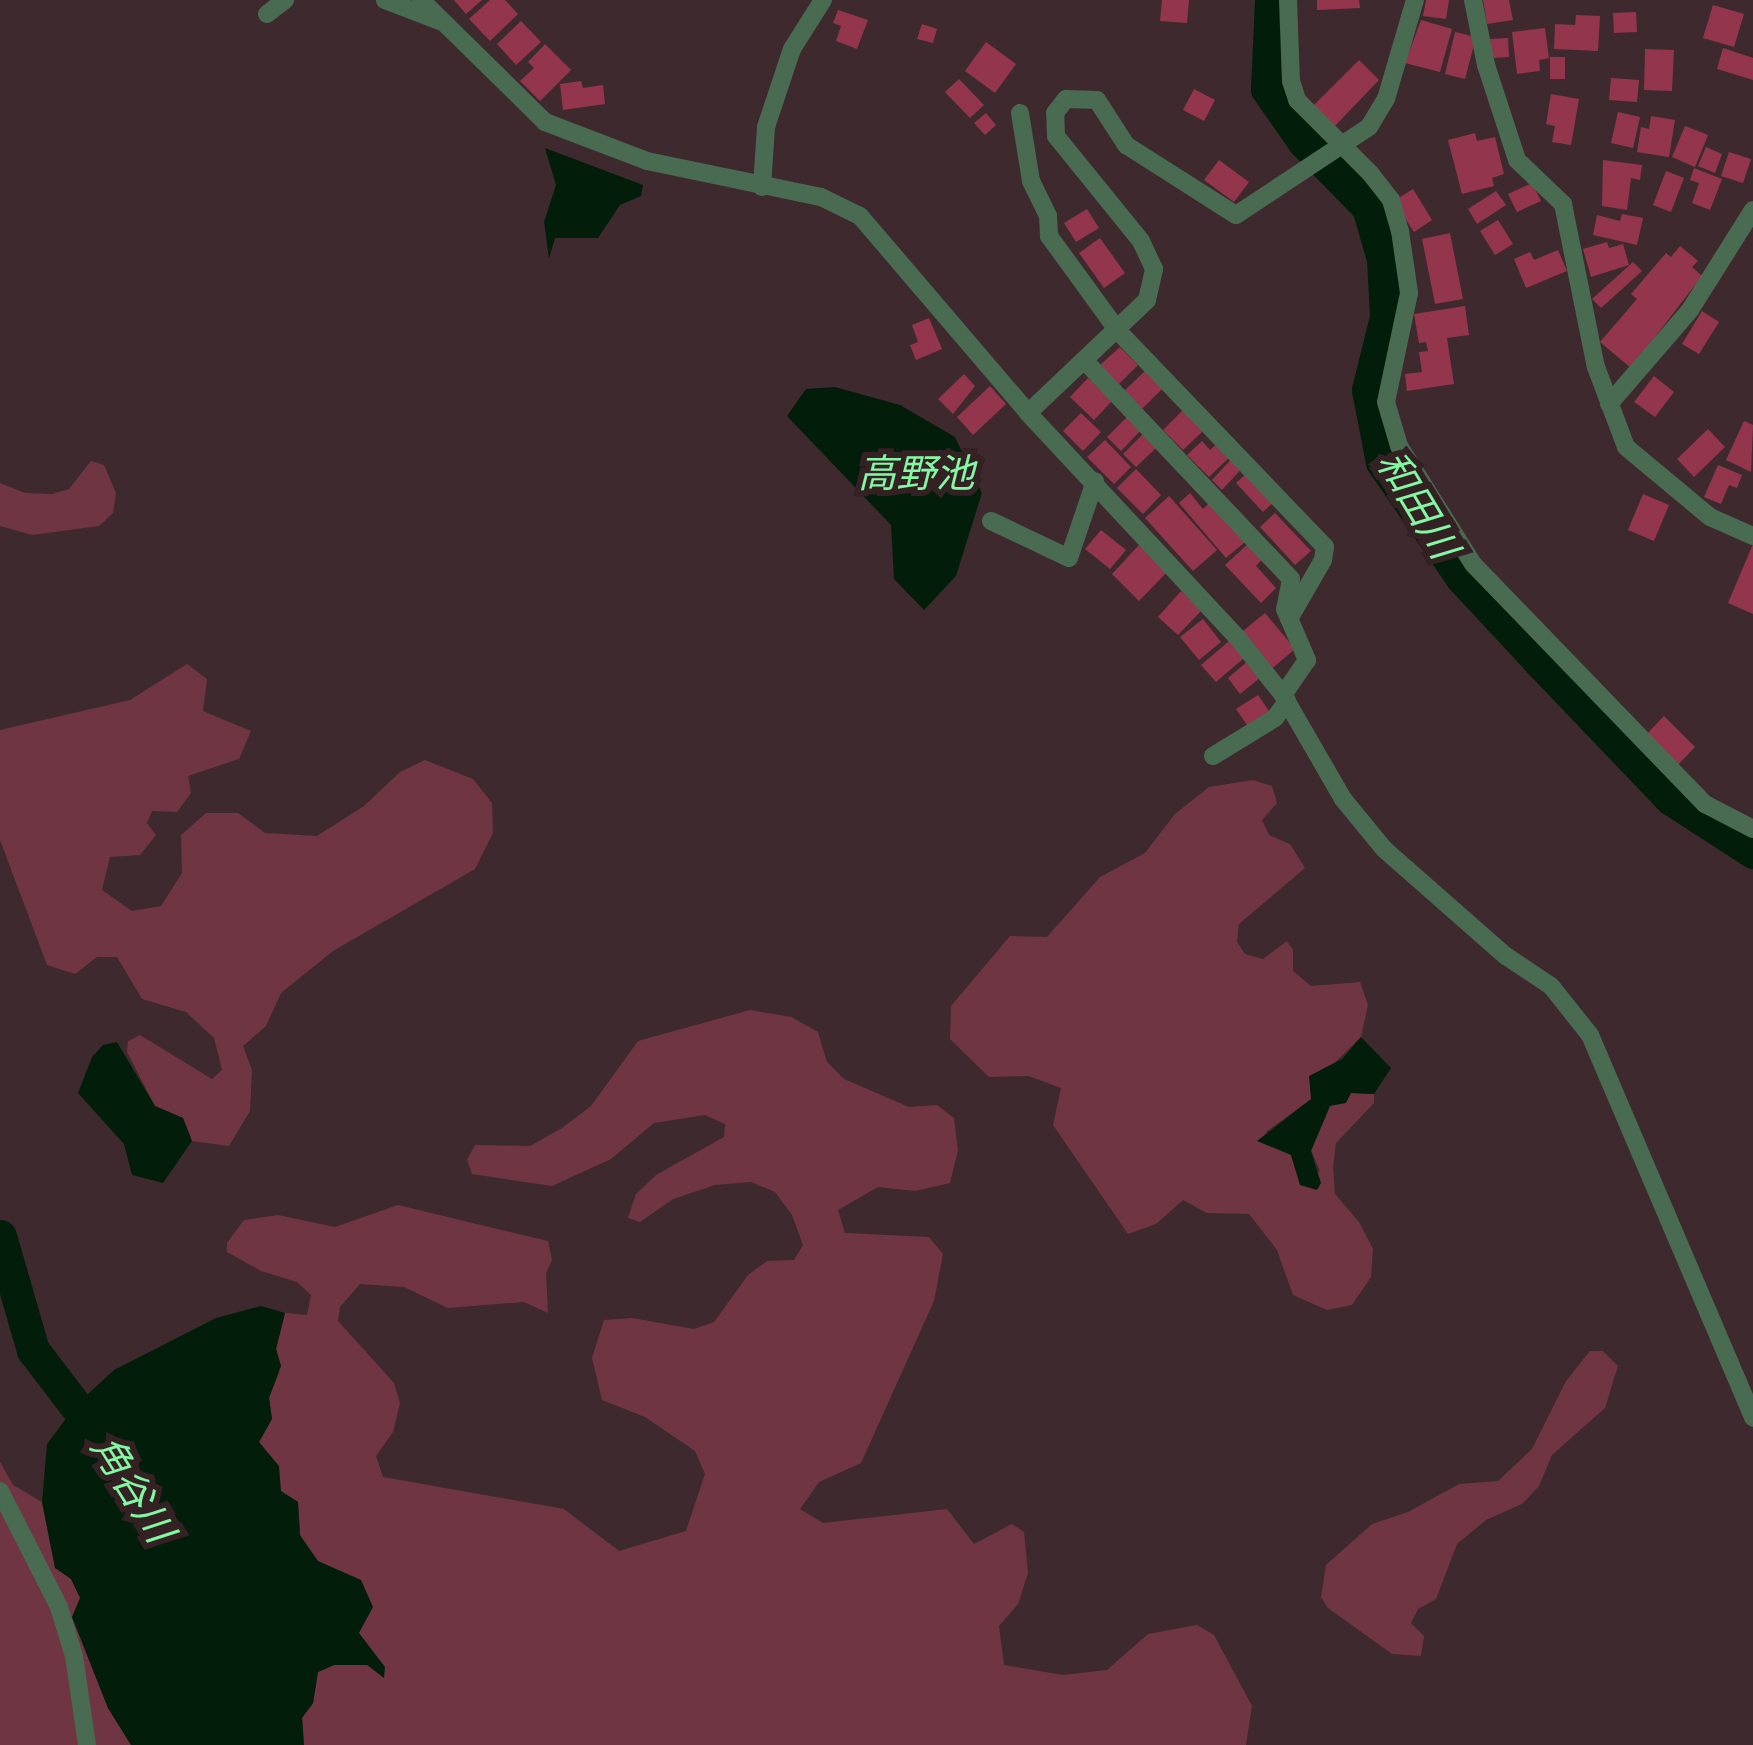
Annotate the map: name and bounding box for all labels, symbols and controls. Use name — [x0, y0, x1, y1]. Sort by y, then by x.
water label: 和田川 — [1367, 443, 1467, 567]
water label: 高野池 — [858, 451, 974, 497]
water label: 角谷川 — [81, 1427, 183, 1551]

